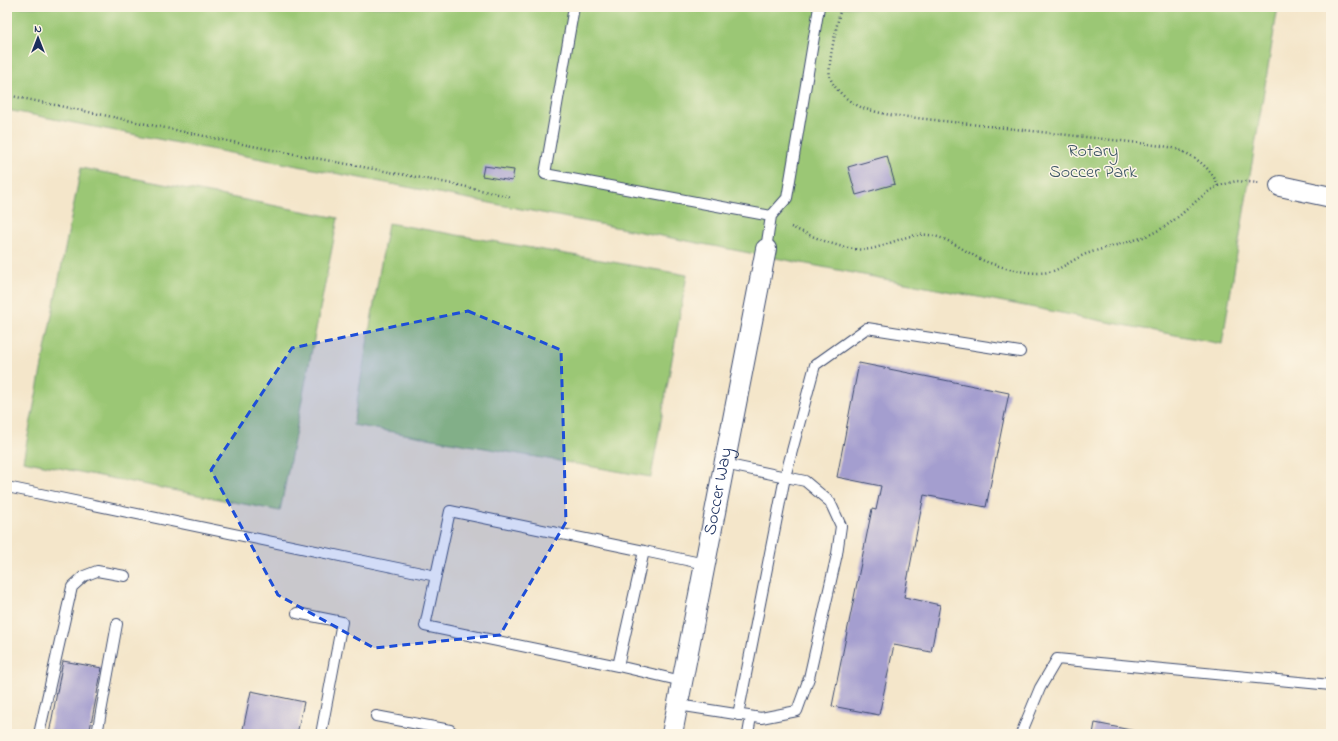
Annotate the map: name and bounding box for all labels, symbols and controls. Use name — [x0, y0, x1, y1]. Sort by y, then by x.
north arrow — [18, 18, 58, 58]
text: N — [34, 21, 42, 37]
park label: Rotary Soccer Park — [1049, 139, 1137, 186]
street label: Soccer Way — [698, 445, 740, 538]

